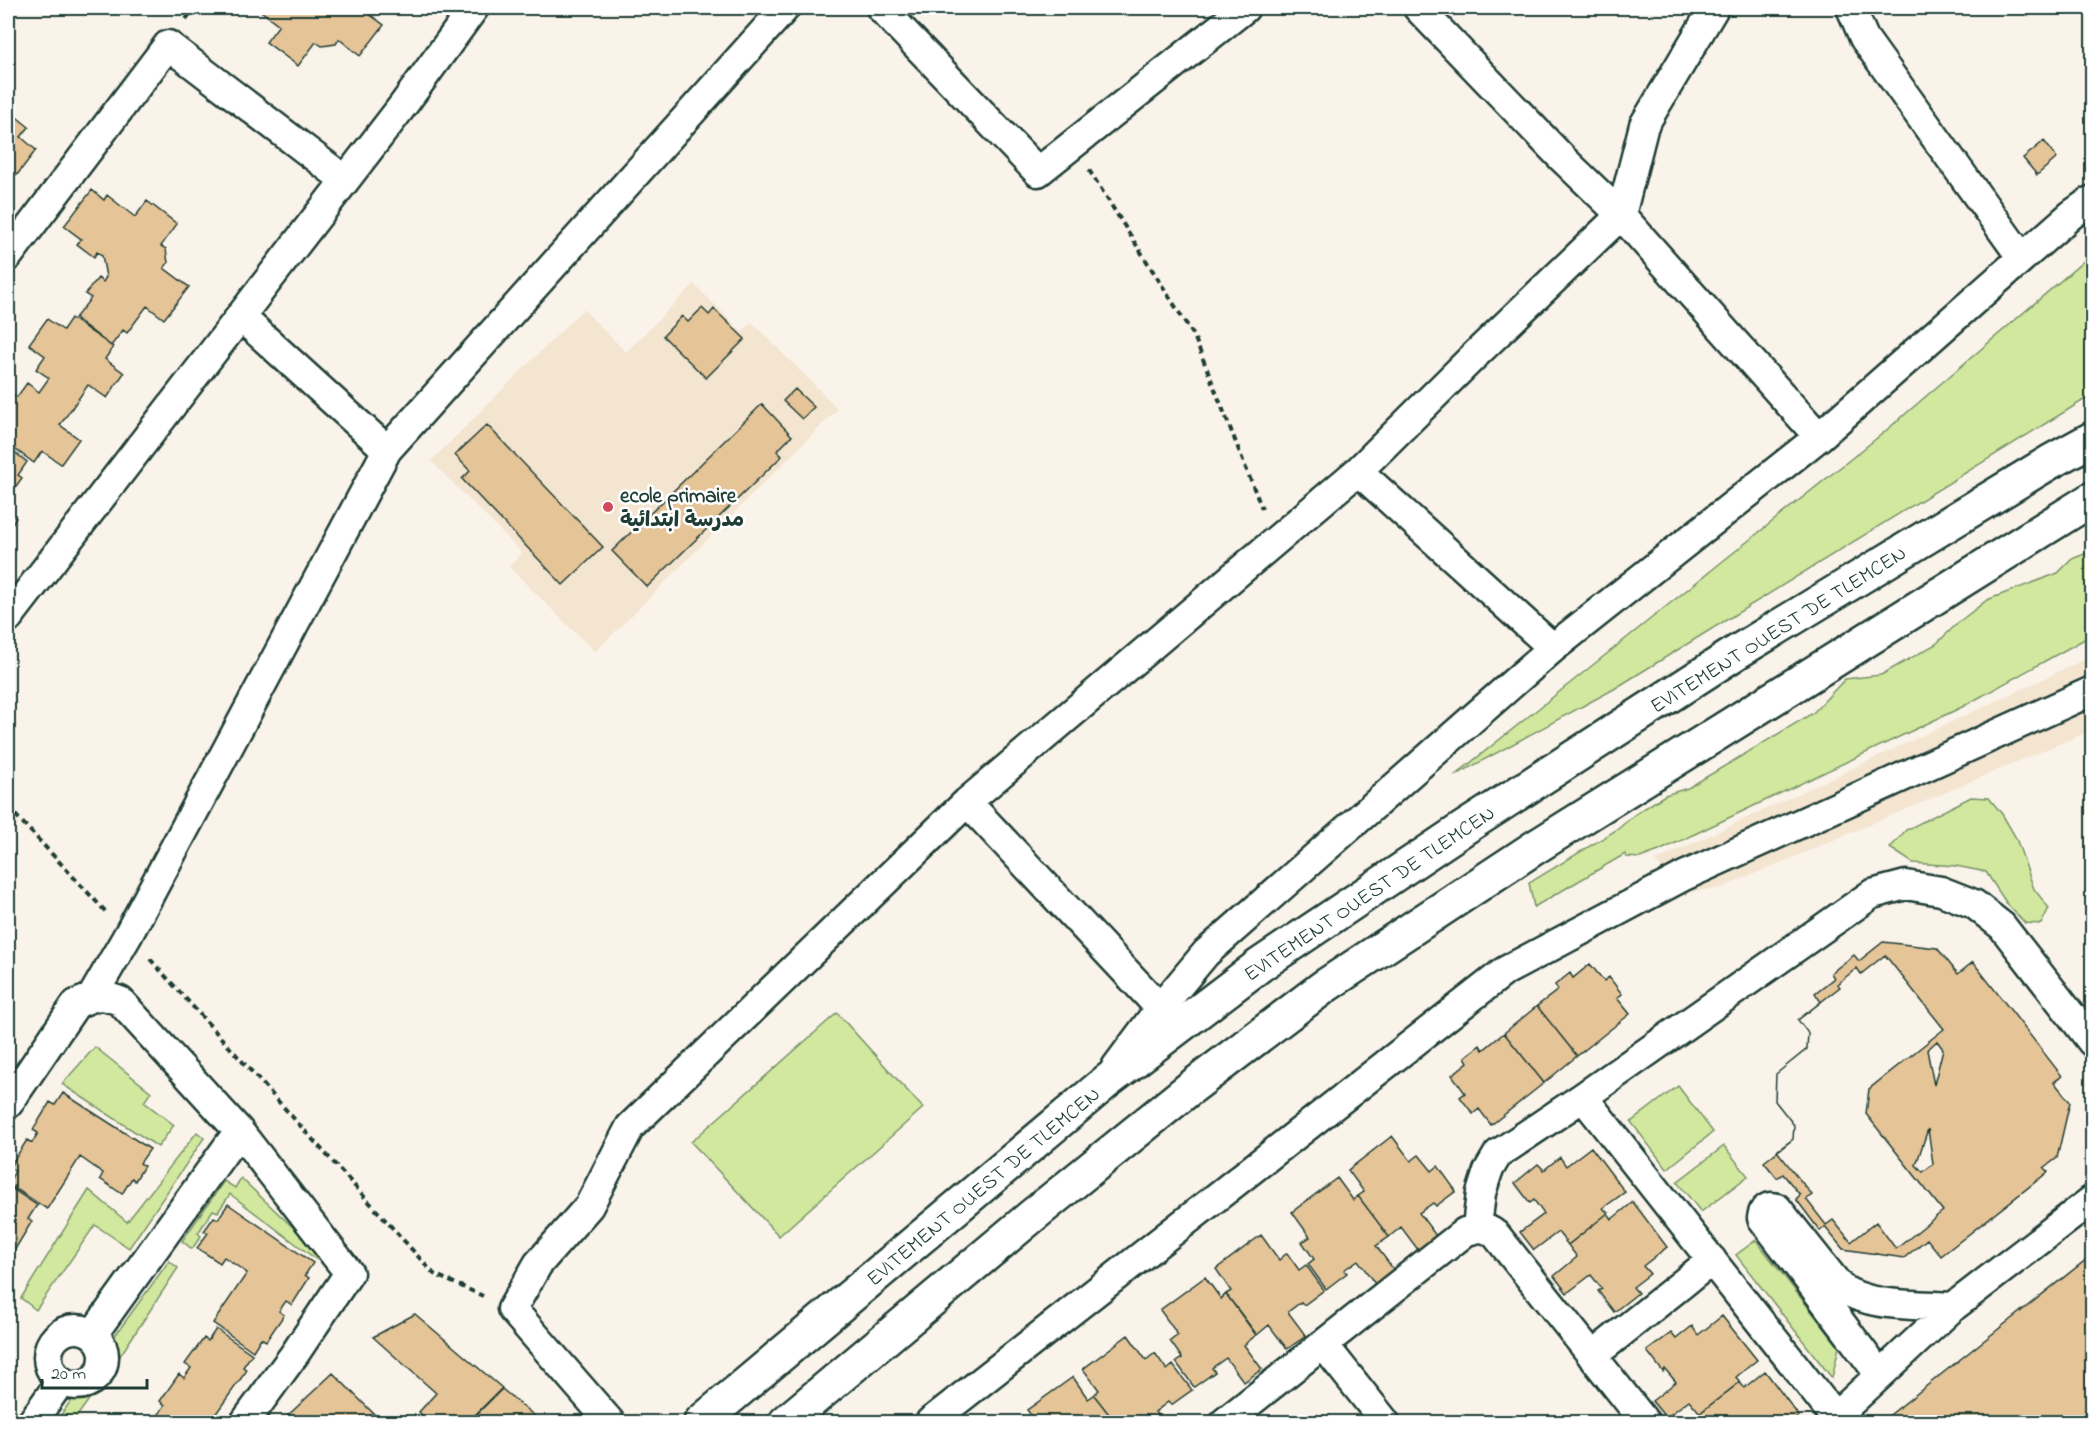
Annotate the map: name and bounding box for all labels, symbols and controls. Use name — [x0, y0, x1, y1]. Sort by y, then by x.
place label: ecole primaire مدرسة ابتدائية — [620, 482, 744, 536]
marker: ecole primaire مدرسة ابتدائية — [601, 500, 615, 514]
street label: EVITEMENT OUEST DE TLEMCEN — [1645, 539, 1913, 722]
street label: EVITEMENT OUEST DE TLEMCEN — [1239, 799, 1502, 990]
street label: EVITEMENT OUEST DE TLEMCEN — [861, 1081, 1108, 1294]
scale bar — [42, 1352, 147, 1390]
text: 20 m — [51, 1362, 86, 1388]

